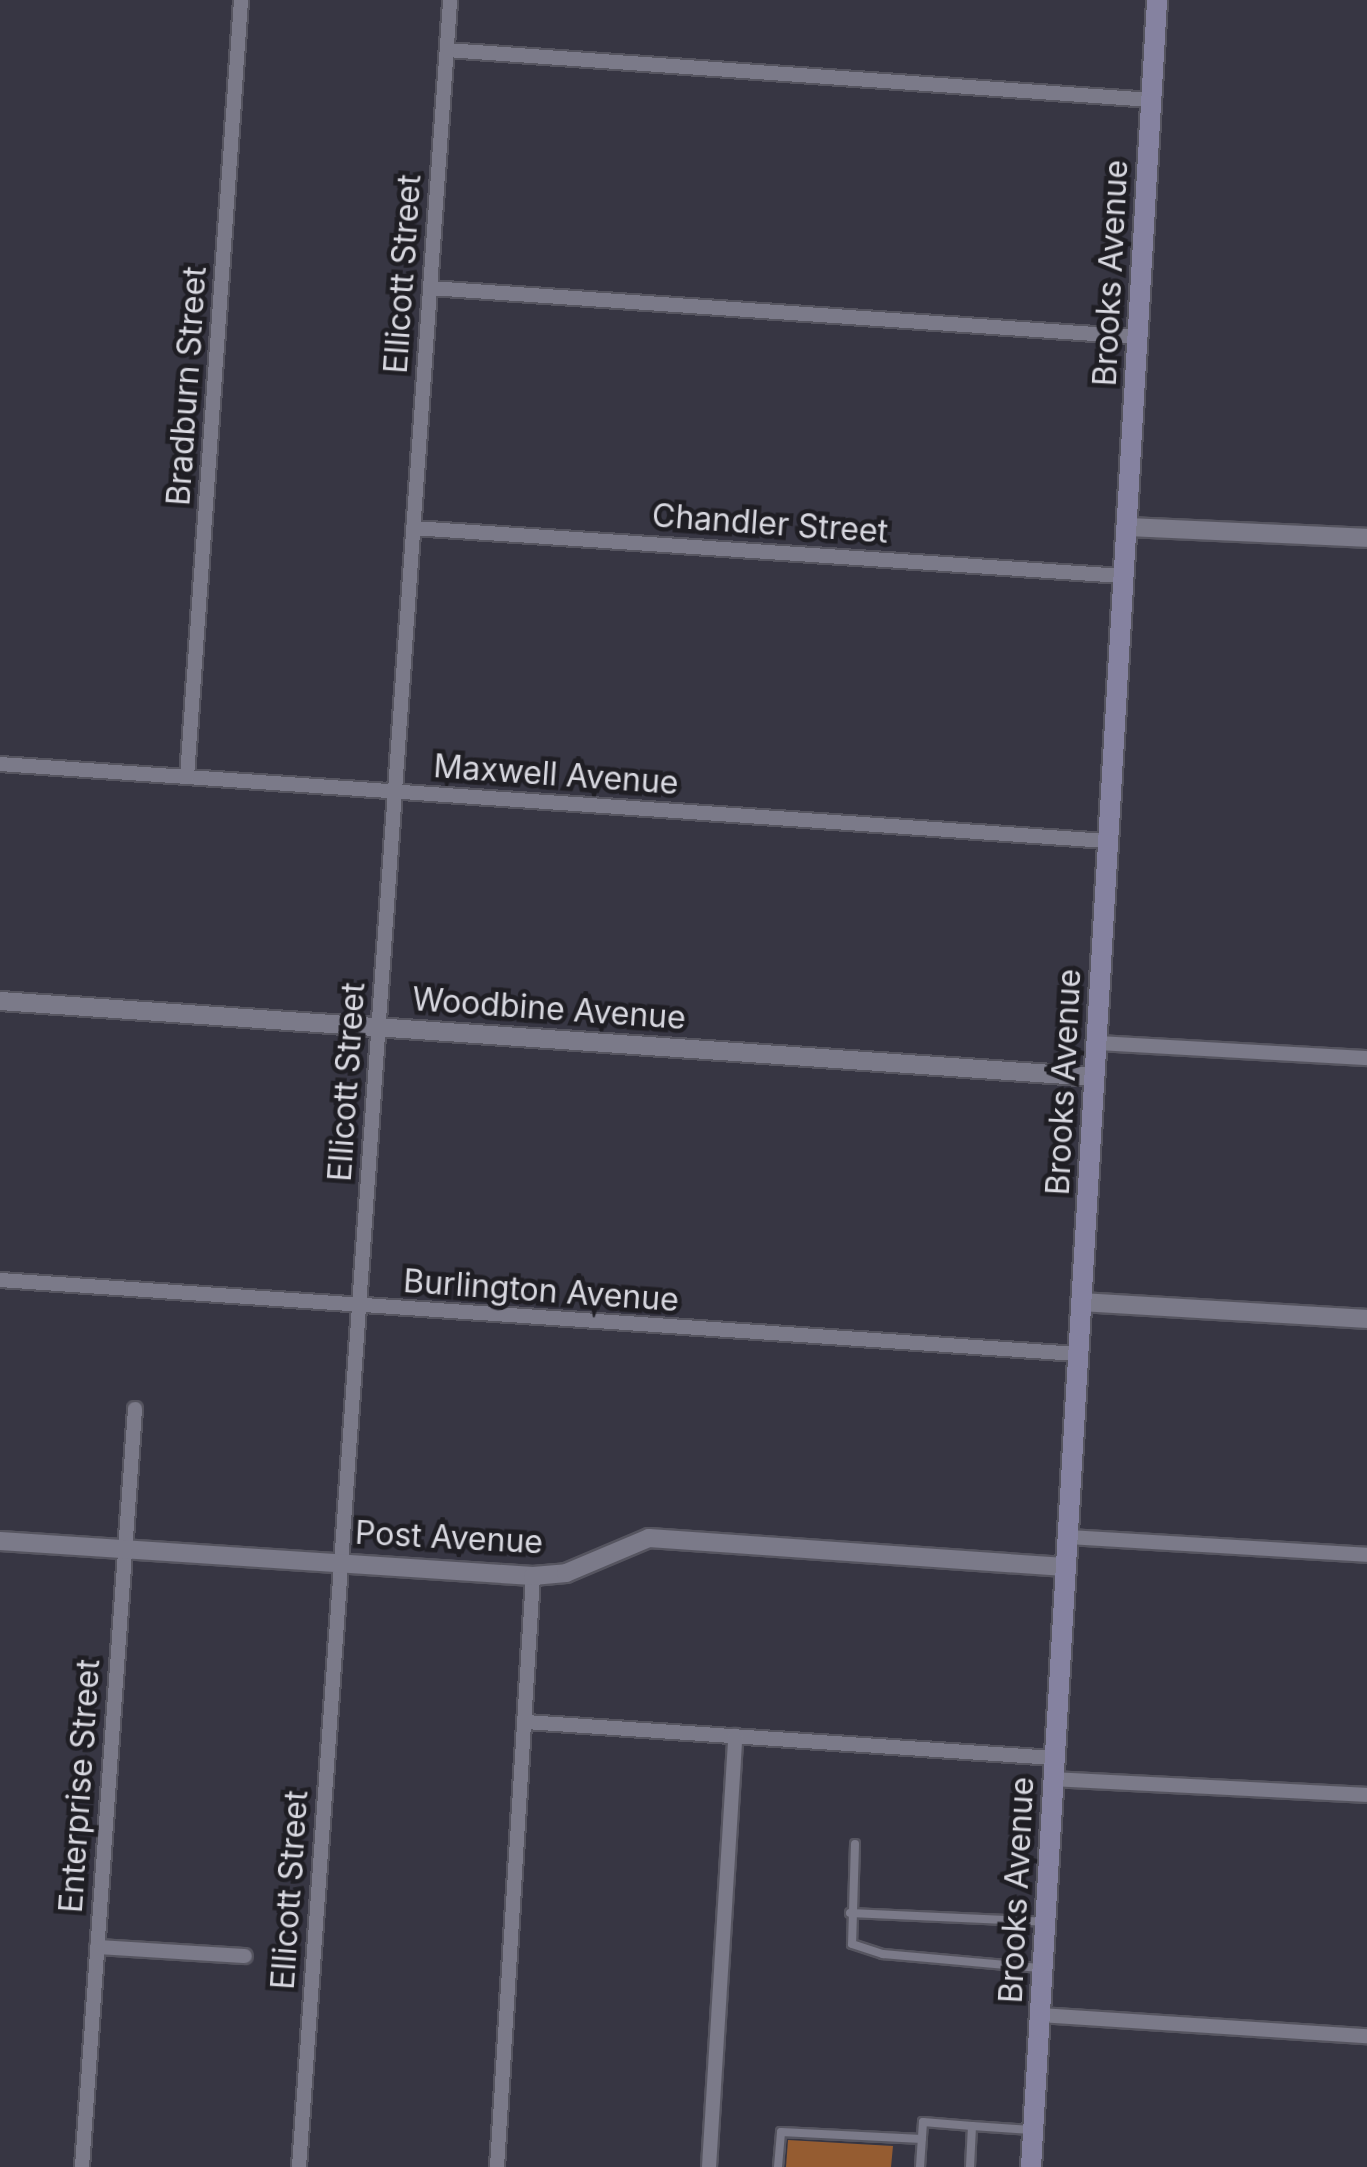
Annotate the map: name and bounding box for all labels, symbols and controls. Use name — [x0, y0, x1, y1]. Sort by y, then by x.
street label: Brooks Avenue — [1086, 159, 1136, 387]
street label: Ellicott Street — [377, 173, 429, 375]
street label: Bradburn Street — [159, 265, 215, 507]
street label: Chandler Street — [651, 497, 889, 551]
street label: Maxwell Avenue — [432, 747, 680, 803]
street label: Brooks Avenue — [1039, 968, 1089, 1196]
street label: Woodbine Avenue — [411, 980, 687, 1038]
street label: Ellicott Street — [321, 981, 373, 1183]
street label: Burlington Avenue — [402, 1262, 680, 1320]
street label: Post Avenue — [354, 1514, 544, 1562]
street label: Enterprise Street — [52, 1658, 108, 1914]
street label: Brooks Avenue — [992, 1776, 1042, 2004]
street label: Ellicott Street — [264, 1789, 316, 1991]

